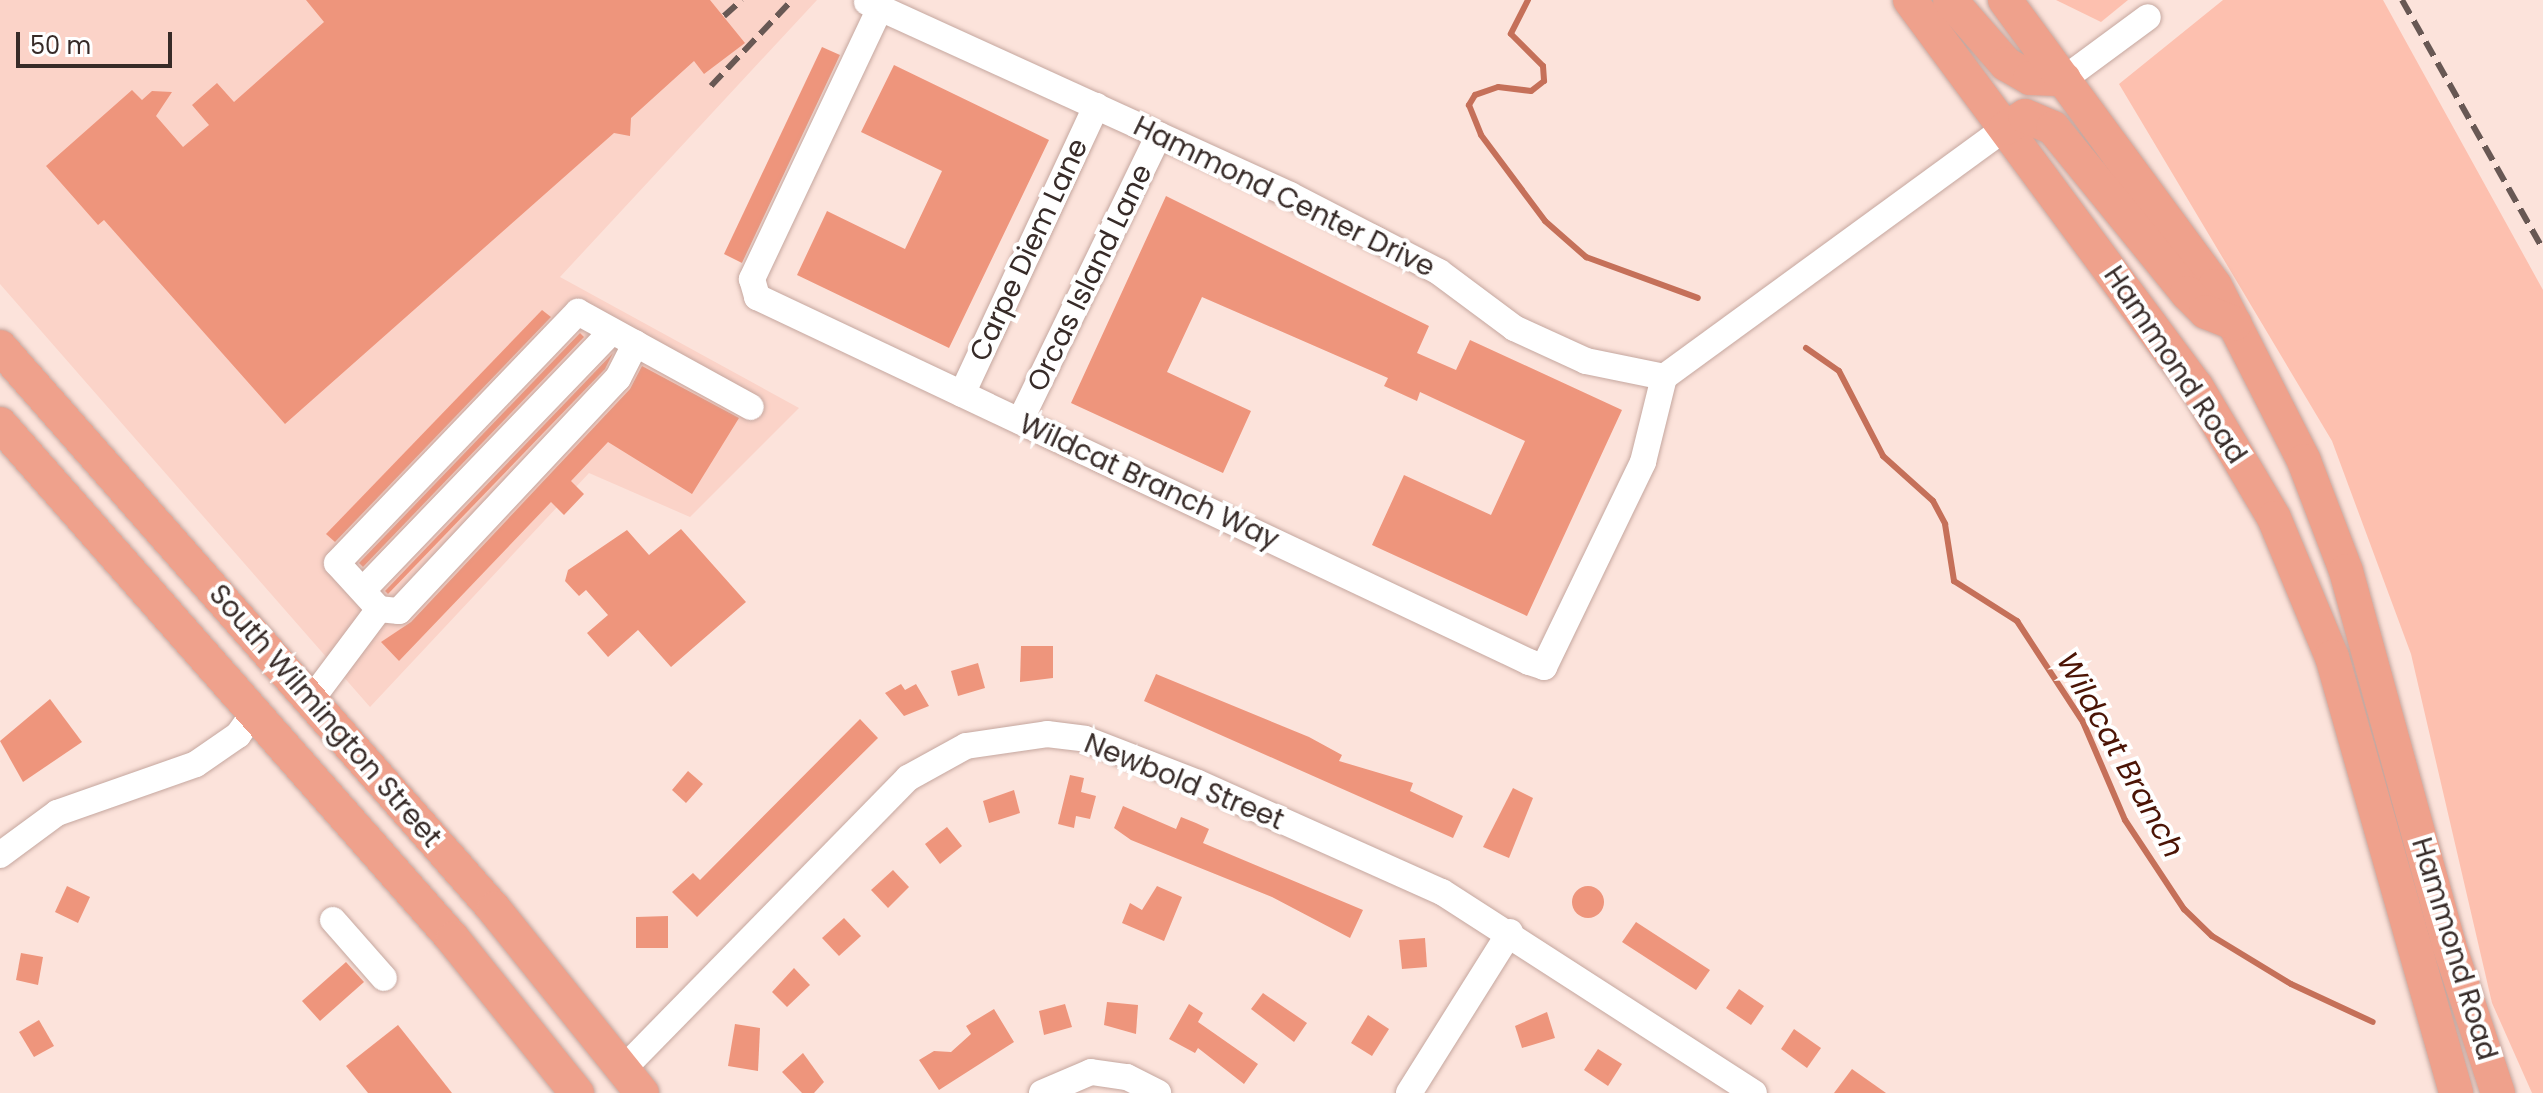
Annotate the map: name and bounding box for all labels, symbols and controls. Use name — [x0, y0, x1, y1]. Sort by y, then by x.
scale bar — [20, 16, 176, 66]
text: 50 m — [30, 29, 91, 62]
street label: Hammond Center Drive — [1128, 109, 1440, 285]
street label: Carpe Diem Lane — [963, 134, 1095, 366]
street label: Orcas Island Lane — [1020, 159, 1160, 397]
street label: Hammond Road — [2096, 260, 2254, 470]
street label: Wildcat Branch Way — [1014, 407, 1284, 557]
street label: South Wilmington Street — [202, 578, 448, 854]
water label: Wildcat Branch — [2049, 646, 2191, 864]
street label: Newbold Street — [1079, 727, 1289, 837]
street label: Hammond Road — [2404, 834, 2504, 1064]

